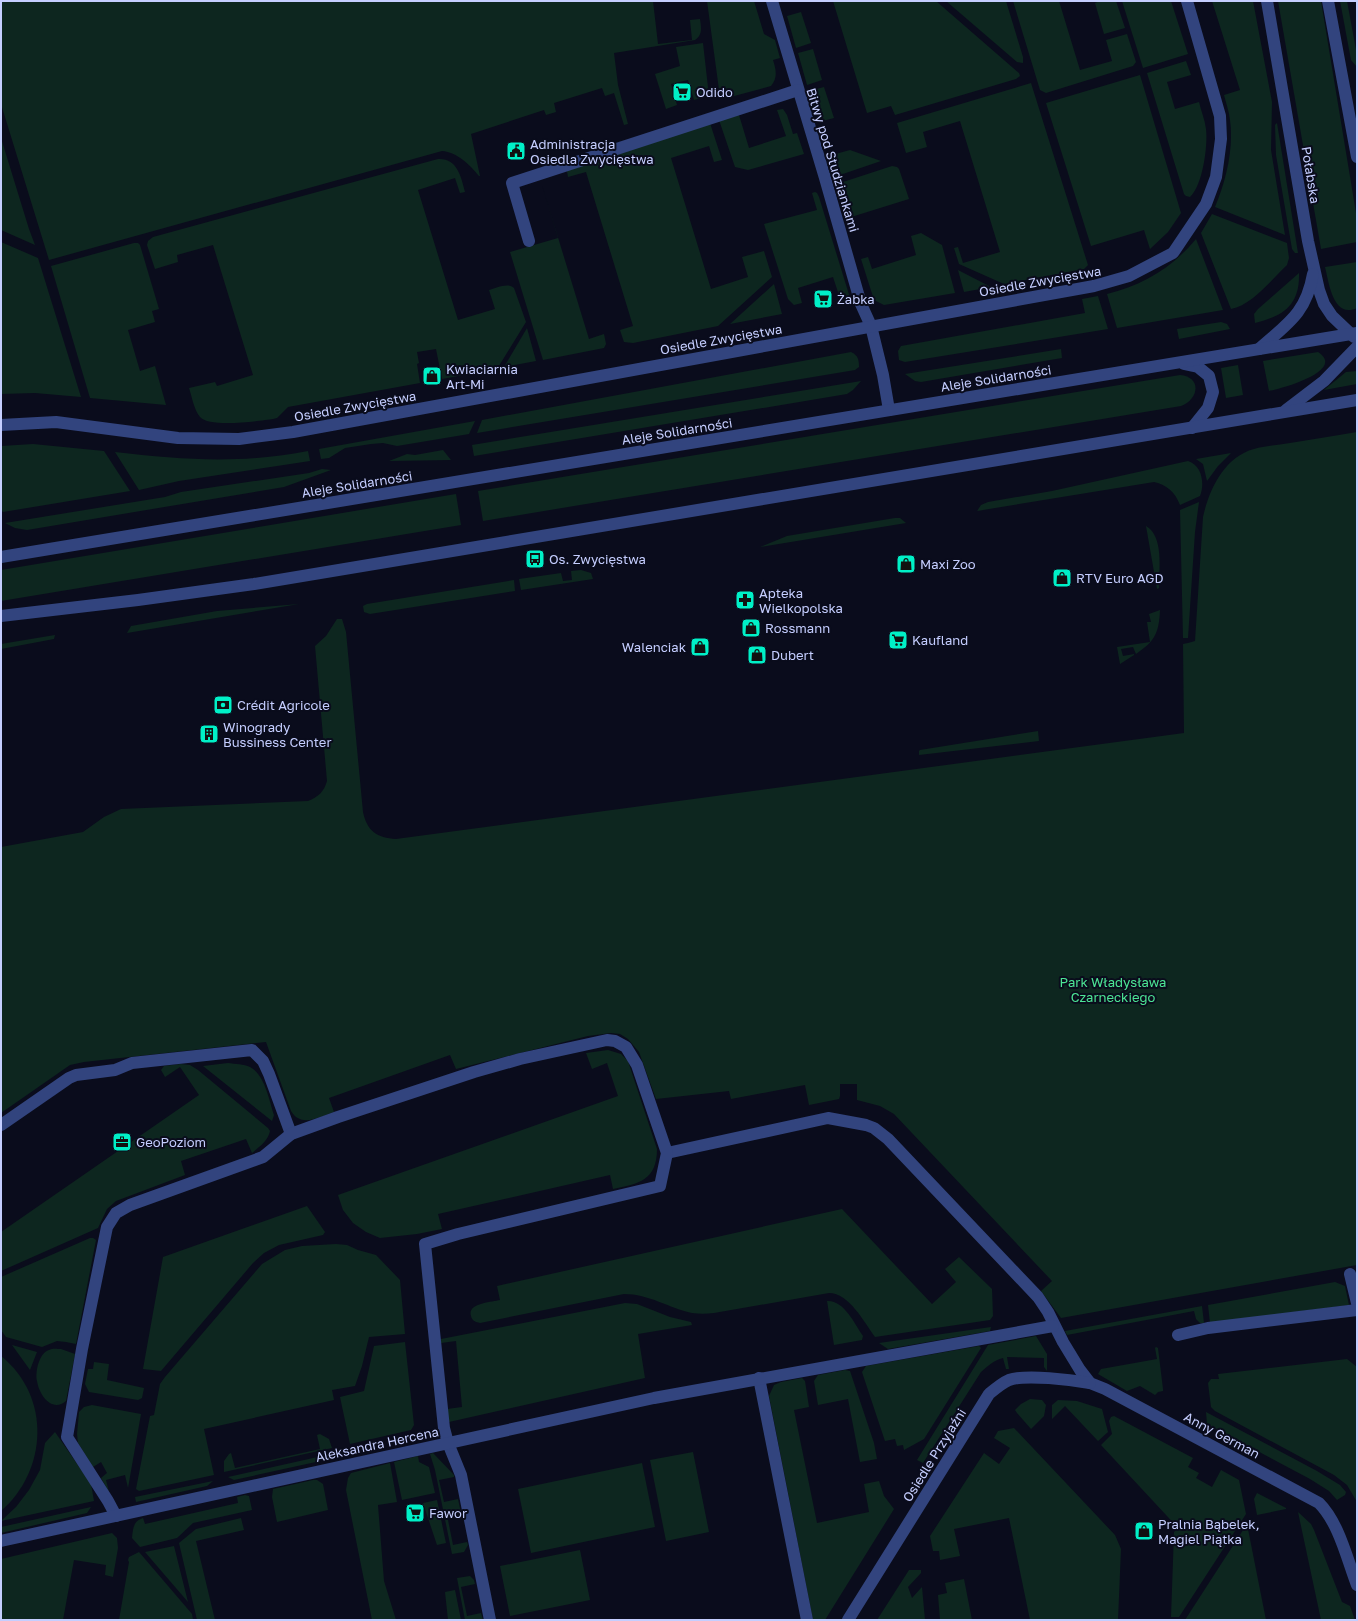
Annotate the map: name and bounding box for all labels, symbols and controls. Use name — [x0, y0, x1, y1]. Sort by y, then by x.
supermarket icon: Odido — [671, 81, 693, 103]
place label: Odido — [696, 84, 733, 100]
street label: Bitwy pod Studziankami — [803, 86, 863, 234]
place label: Administracja Osiedla Zwycięstwa — [530, 136, 654, 167]
public building icon: Administracja Osiedla Zwycięstwa — [505, 140, 527, 162]
street label: Połabska — [1299, 145, 1323, 205]
street label: Osiedle Zwycięstwa — [978, 262, 1102, 300]
supermarket icon: Żabka — [812, 288, 834, 310]
place label: Żabka — [837, 291, 875, 307]
street label: Osiedle Zwycięstwa — [659, 320, 783, 358]
place label: Kwiaciarnia Art-Mi — [446, 361, 518, 392]
street label: Aleje Solidarności — [940, 361, 1052, 395]
shop icon: Kwiaciarnia Art-Mi — [421, 365, 443, 387]
street label: Osiedle Zwycięstwa — [293, 387, 417, 425]
street label: Aleje Solidarności — [621, 414, 733, 448]
street label: Aleje Solidarności — [301, 467, 413, 501]
bus stop icon: Os. Zwycięstwa — [524, 548, 546, 570]
place label: Os. Zwycięstwa — [549, 551, 646, 567]
shop icon: Maxi Zoo — [895, 553, 917, 575]
place label: Maxi Zoo — [920, 556, 976, 572]
shop icon: RTV Euro AGD — [1051, 567, 1073, 589]
place label: RTV Euro AGD — [1076, 570, 1164, 586]
place label: Apteka Wielkopolska — [759, 585, 843, 616]
pharmacy icon: Apteka Wielkopolska — [734, 589, 756, 611]
shop icon: Rossmann — [740, 617, 762, 639]
place label: Rossmann — [765, 620, 830, 636]
supermarket icon: Kaufland — [887, 629, 909, 651]
place label: Kaufland — [912, 632, 968, 648]
shop icon: Walenciak — [689, 636, 711, 658]
place label: Walenciak — [622, 639, 687, 655]
shop icon: Dubert — [746, 644, 768, 666]
place label: Dubert — [771, 647, 814, 663]
bank icon: Crédit Agricole — [212, 694, 234, 716]
place label: Crédit Agricole — [237, 697, 330, 713]
place label: Winogrady Bussiness Center — [223, 719, 331, 750]
building icon: Winogrady Bussiness Center — [198, 723, 220, 745]
park label: Park Władysława Czarneckiego — [1060, 974, 1166, 1005]
office icon: GeoPoziom — [111, 1131, 133, 1153]
place label: GeoPoziom — [136, 1134, 206, 1150]
street label: Osiedle Przyjaźni — [899, 1405, 969, 1505]
street label: Anny German — [1181, 1408, 1263, 1462]
street label: Aleksandra Hercena — [314, 1423, 440, 1465]
supermarket icon: Fawor — [404, 1502, 426, 1524]
place label: Fawor — [429, 1505, 467, 1521]
place label: Pralnia Bąbelek, Magiel Piątka — [1158, 1516, 1260, 1547]
shop icon: Pralnia Bąbelek, Magiel Piątka — [1133, 1520, 1155, 1542]

